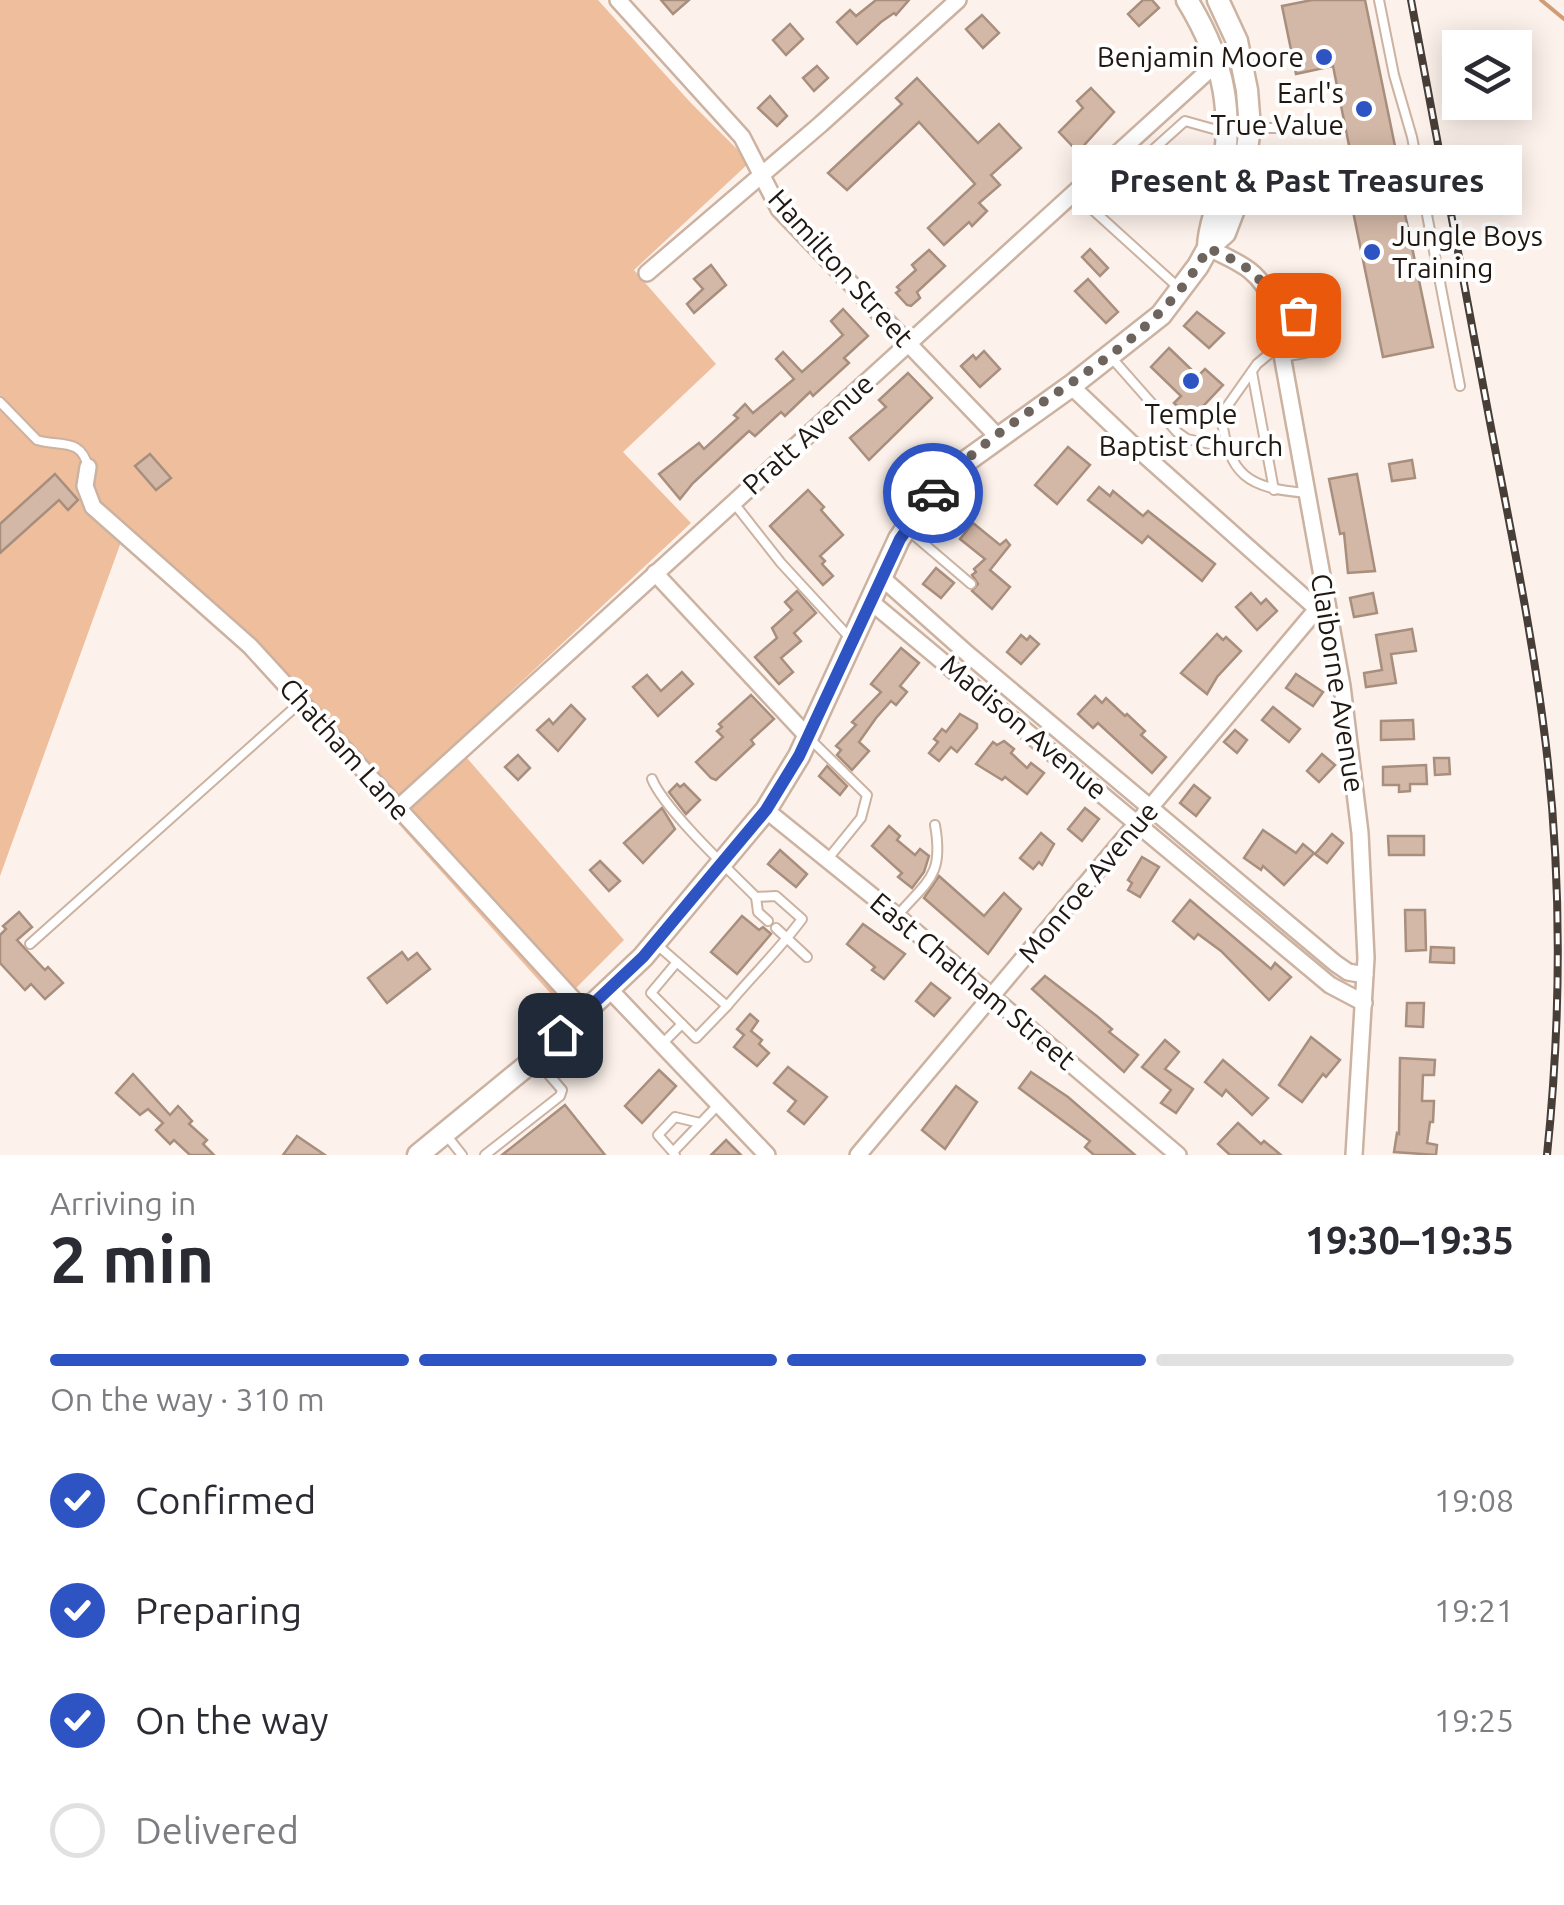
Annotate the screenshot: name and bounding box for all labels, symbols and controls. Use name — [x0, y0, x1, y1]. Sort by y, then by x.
map controls — [1442, 30, 1532, 120]
button: layers — [1442, 30, 1532, 120]
place label: Benjamin Moore — [1097, 41, 1304, 72]
marker: Benjamin Moore — [1313, 46, 1335, 68]
place label: Earl's True Value — [1210, 77, 1344, 140]
marker: Earl's True Value — [1353, 98, 1375, 120]
callout: Present & Past Treasures — [1073, 145, 1523, 215]
text: Present & Past Treasures — [1110, 162, 1484, 198]
street label: Hamilton Street — [763, 183, 920, 352]
place label: Jungle Boys Training — [1392, 220, 1543, 283]
marker: Jungle Boys Training — [1361, 241, 1383, 263]
pin — [1256, 273, 1341, 358]
icon: bag — [1271, 288, 1326, 343]
street label: Pratt Avenue — [736, 367, 879, 500]
marker: Temple Baptist Church — [1180, 370, 1202, 392]
place label: Temple Baptist Church — [1099, 398, 1283, 461]
courier — [883, 443, 983, 543]
icon: car — [906, 466, 961, 521]
street label: Claiborne Avenue — [1306, 571, 1371, 795]
street label: Madison Avenue — [935, 648, 1114, 805]
street label: Chatham Lane — [274, 672, 417, 826]
street label: Monroe Avenue — [1012, 795, 1164, 968]
street label: East Chatham Street — [865, 886, 1082, 1075]
pin — [518, 993, 603, 1078]
icon: home — [533, 1008, 588, 1063]
text: Arriving in — [50, 1185, 196, 1221]
text: 19:30–19:35 — [1305, 1219, 1514, 1261]
text: 2 min — [50, 1222, 214, 1295]
text: On the way · 310 m — [50, 1381, 325, 1417]
icon: check — [50, 1473, 105, 1528]
text: Confirmed — [135, 1479, 316, 1521]
text: 19:08 — [1434, 1482, 1514, 1518]
icon: check — [50, 1583, 105, 1638]
text: Preparing — [135, 1589, 302, 1631]
text: 19:21 — [1434, 1592, 1514, 1628]
icon: check — [50, 1693, 105, 1748]
text: On the way — [135, 1699, 328, 1741]
text: 19:25 — [1434, 1702, 1514, 1738]
text: Delivered — [135, 1809, 299, 1851]

